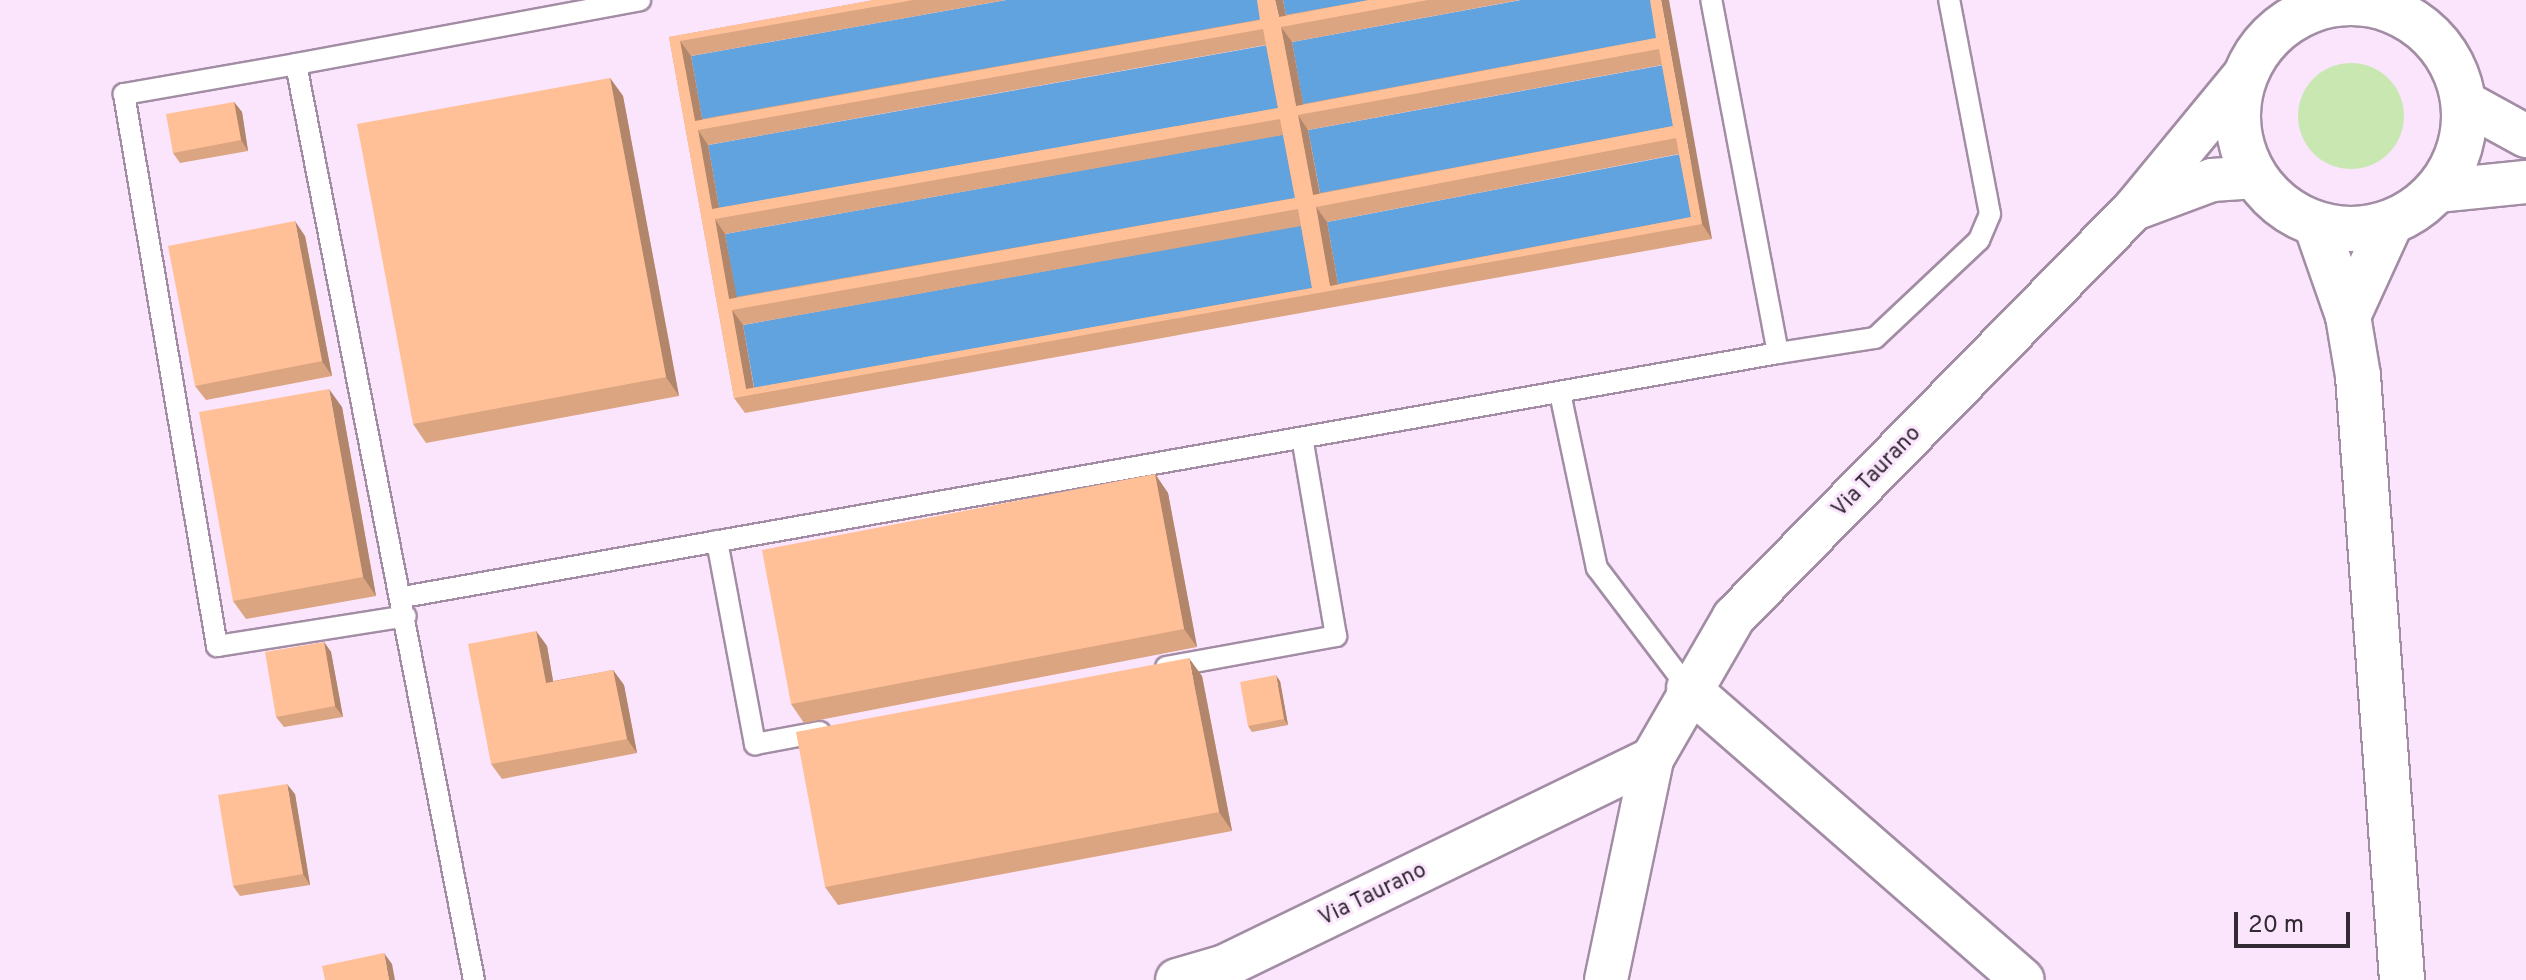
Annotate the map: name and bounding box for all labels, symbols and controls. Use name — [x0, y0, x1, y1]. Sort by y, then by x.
street label: Via Taurano — [1827, 421, 1927, 523]
street label: Via Taurano — [1315, 857, 1431, 933]
scale bar — [2238, 896, 2354, 946]
text: 20 m — [2248, 911, 2304, 941]

